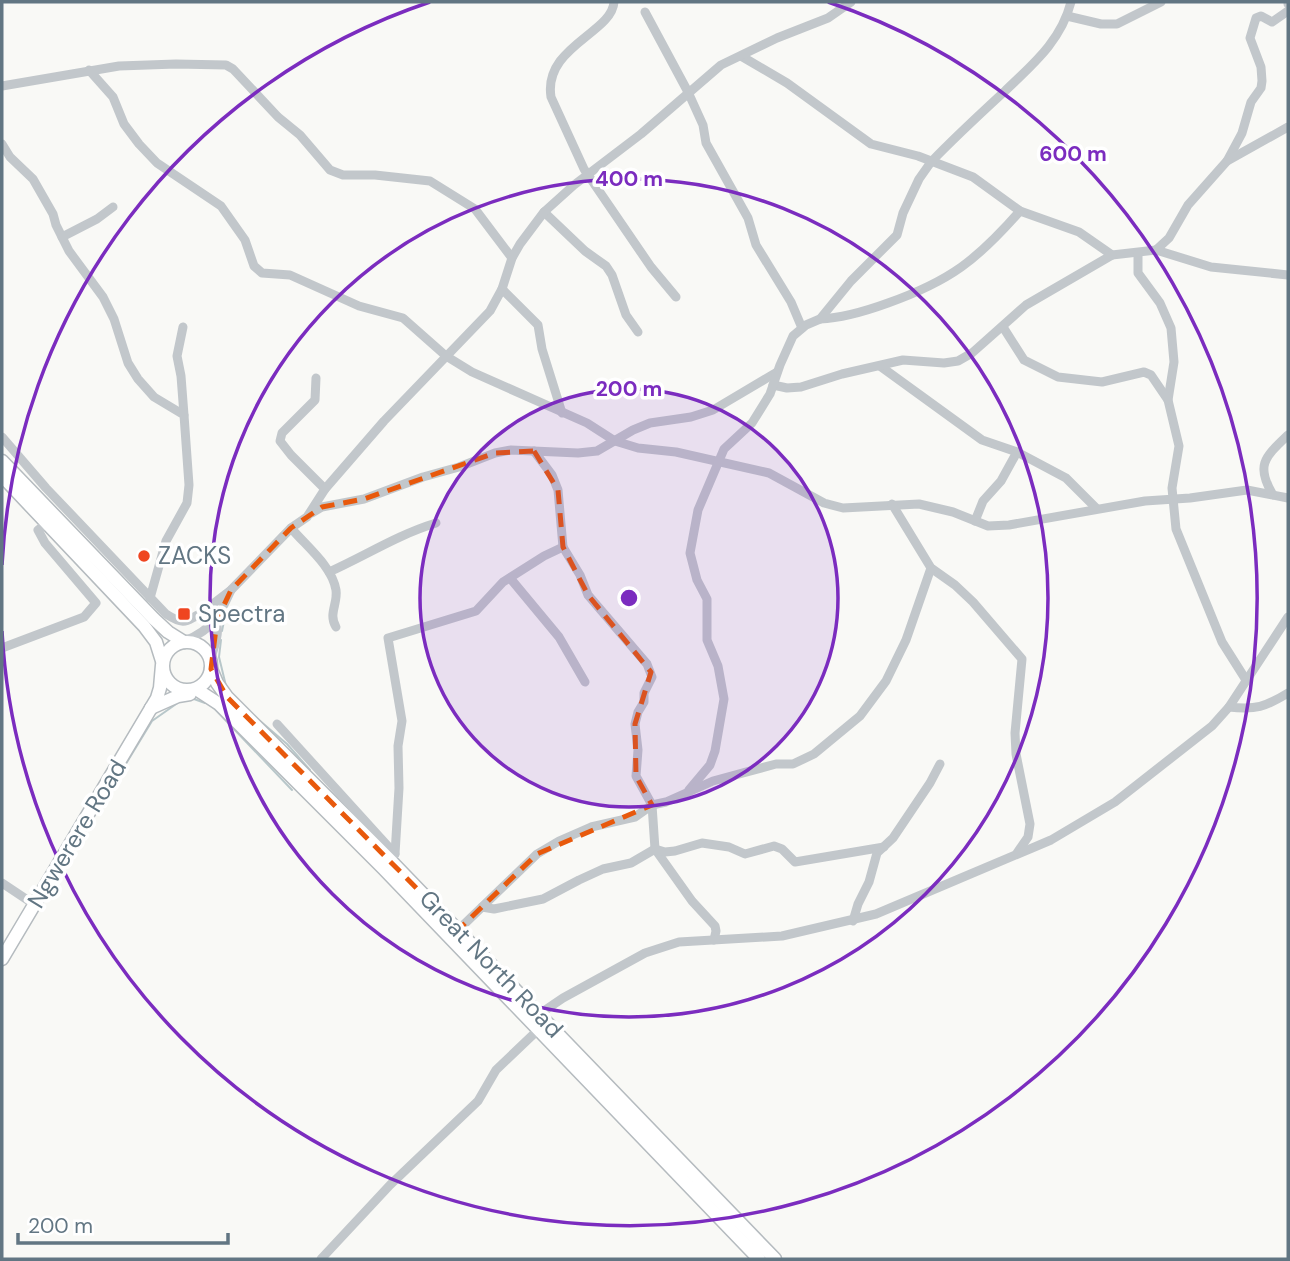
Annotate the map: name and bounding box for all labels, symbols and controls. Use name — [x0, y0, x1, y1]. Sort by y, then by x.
text: 600 m — [1039, 140, 1107, 168]
text: 400 m — [595, 165, 663, 193]
text: 200 m — [596, 375, 662, 403]
place label: ZACKS — [158, 540, 231, 571]
marker: ZACKS — [136, 548, 152, 564]
centre of rings — [617, 586, 641, 610]
place label: Spectra — [198, 598, 285, 629]
marker: Spectra — [176, 606, 192, 622]
street label: Ngwerere Road — [20, 754, 133, 914]
street label: Great North Road — [413, 883, 570, 1044]
scale bar — [18, 1202, 228, 1246]
text: 200 m — [28, 1212, 93, 1240]

